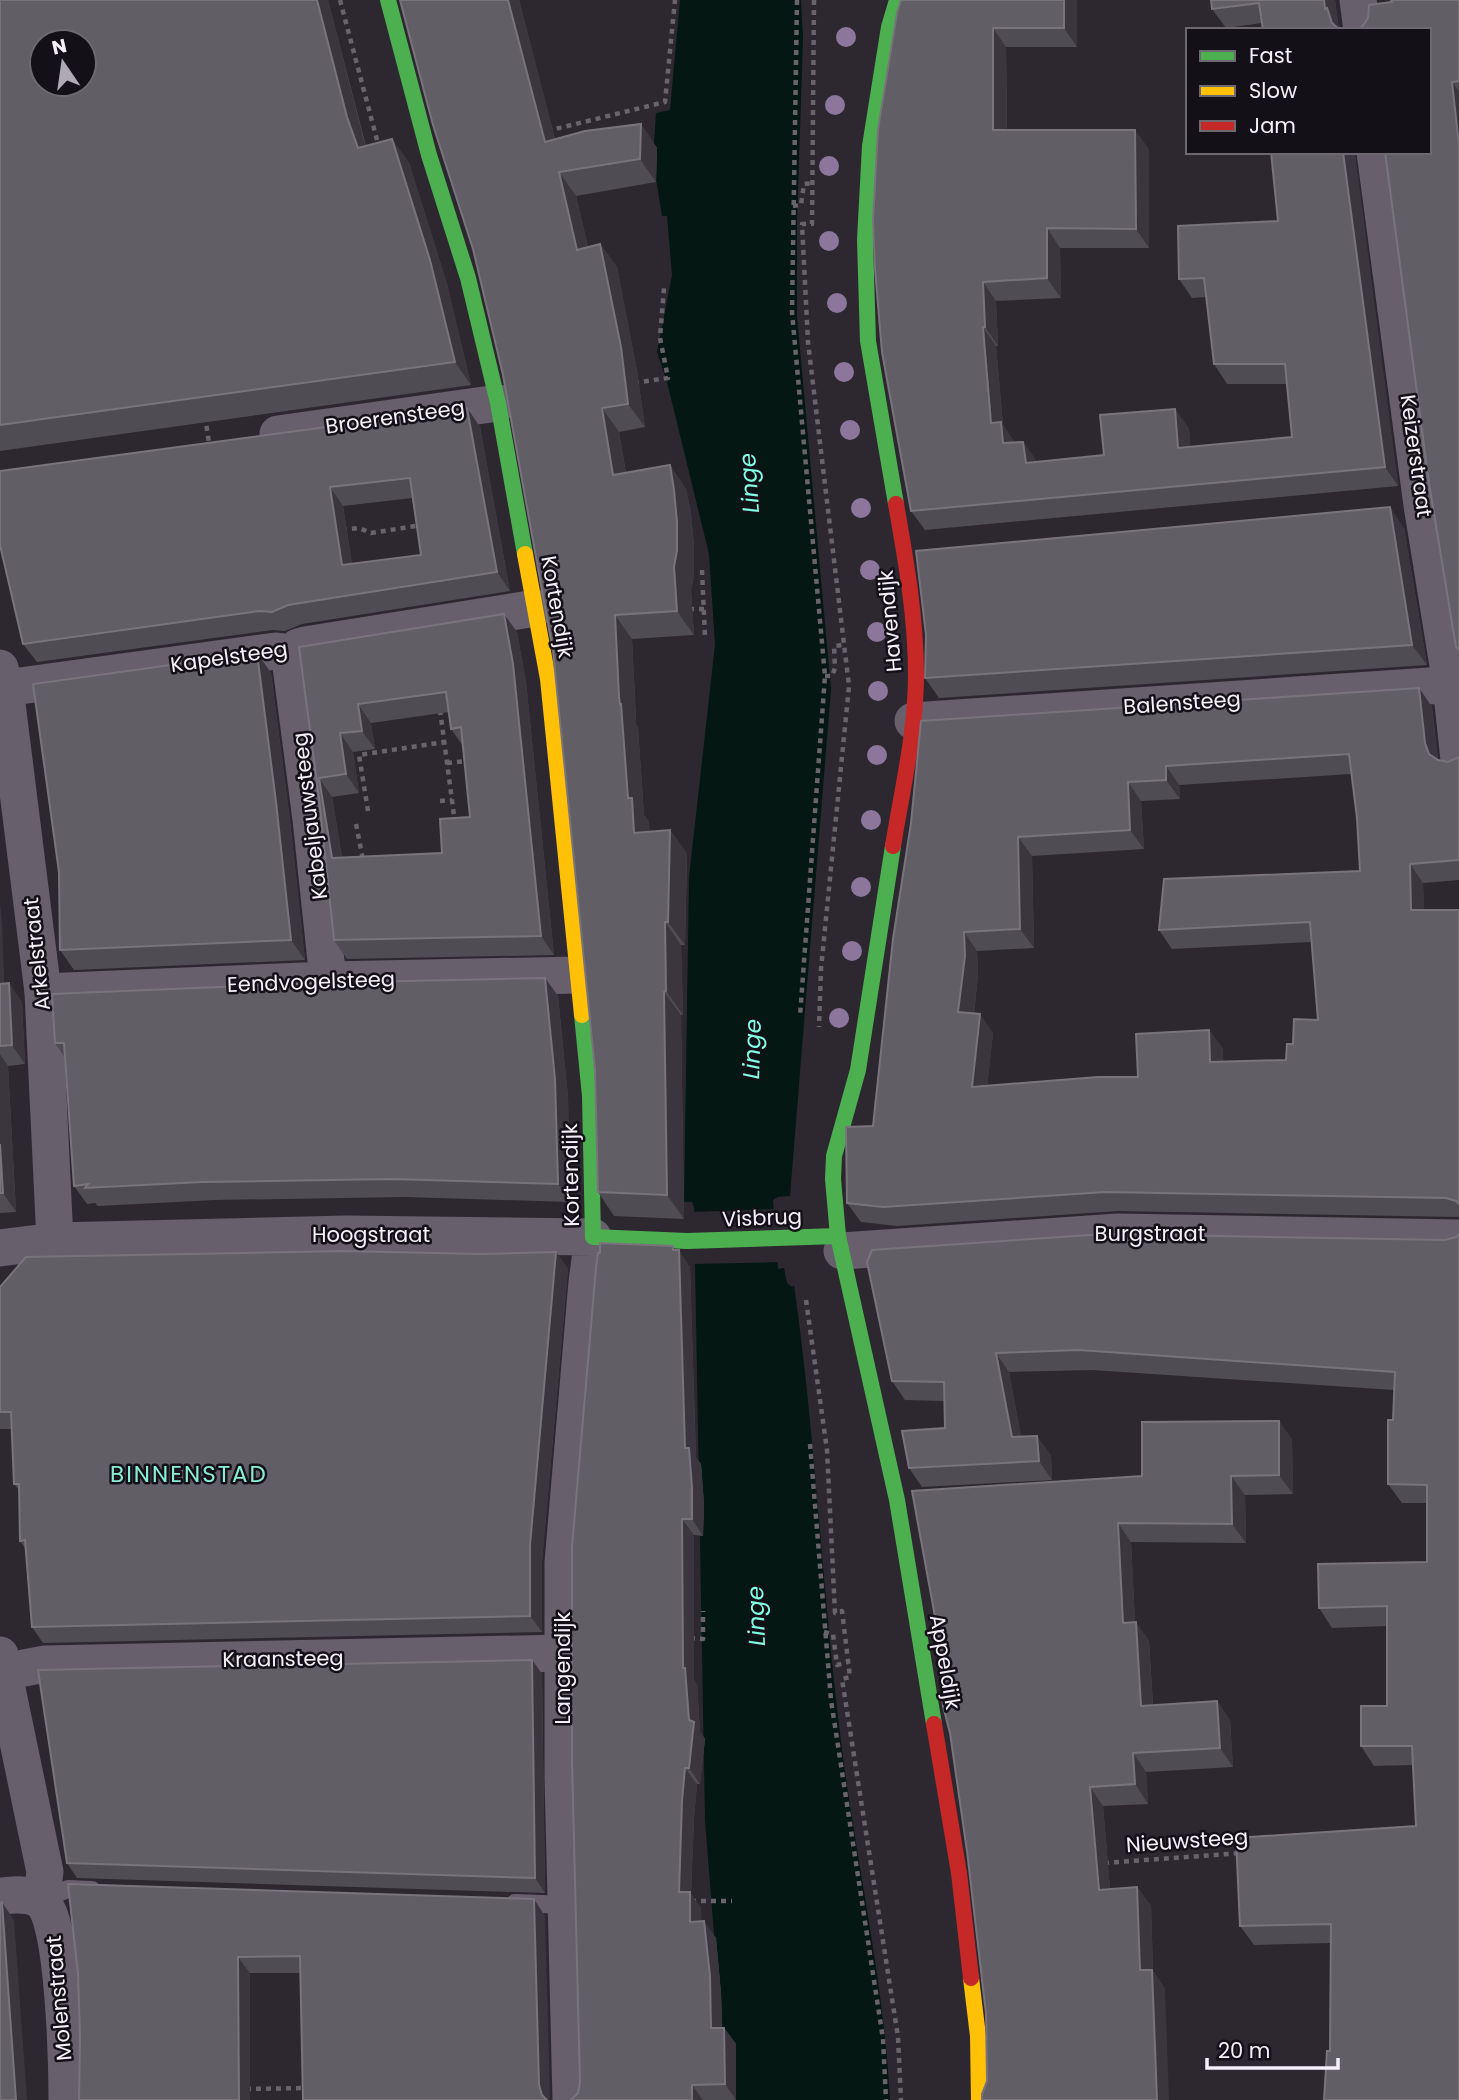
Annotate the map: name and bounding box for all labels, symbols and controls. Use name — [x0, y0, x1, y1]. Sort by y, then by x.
north arrow — [28, 28, 98, 98]
legend — [1186, 28, 1431, 154]
text: N — [49, 32, 69, 62]
text: Fast — [1249, 41, 1292, 70]
text: Slow — [1249, 76, 1297, 105]
text: Jam — [1249, 111, 1296, 140]
street label: Broerensteeg — [323, 392, 466, 441]
street label: Keizerstraat — [1394, 393, 1439, 519]
water label: Linge — [731, 452, 767, 514]
street label: Kortendijk — [534, 554, 581, 660]
street label: Havendijk — [871, 569, 908, 673]
street label: Kapelsteeg — [168, 634, 289, 679]
street label: Balensteeg — [1122, 684, 1242, 721]
street label: Kabeljauwsteeg — [285, 731, 334, 901]
street label: Arkelstraat — [16, 896, 57, 1012]
street label: Eendvogelsteeg — [227, 964, 395, 999]
water label: Linge — [735, 1018, 769, 1080]
street label: Kortendijk — [555, 1123, 586, 1227]
street label: Visbrug — [722, 1202, 802, 1233]
street label: Burgstraat — [1095, 1219, 1205, 1248]
street label: Hoogstraat — [312, 1220, 430, 1249]
district label: BINNENSTAD — [110, 1458, 268, 1490]
water label: Linge — [739, 1585, 773, 1647]
street label: Langendijk — [548, 1611, 577, 1724]
street label: Appeldijk — [923, 1612, 968, 1712]
street label: Kraansteeg — [222, 1643, 344, 1674]
street label: Nieuwsteeg — [1125, 1822, 1249, 1859]
street label: Molenstraat — [39, 1934, 78, 2062]
scale bar — [1207, 2026, 1338, 2070]
text: 20 m — [1218, 2036, 1271, 2065]

